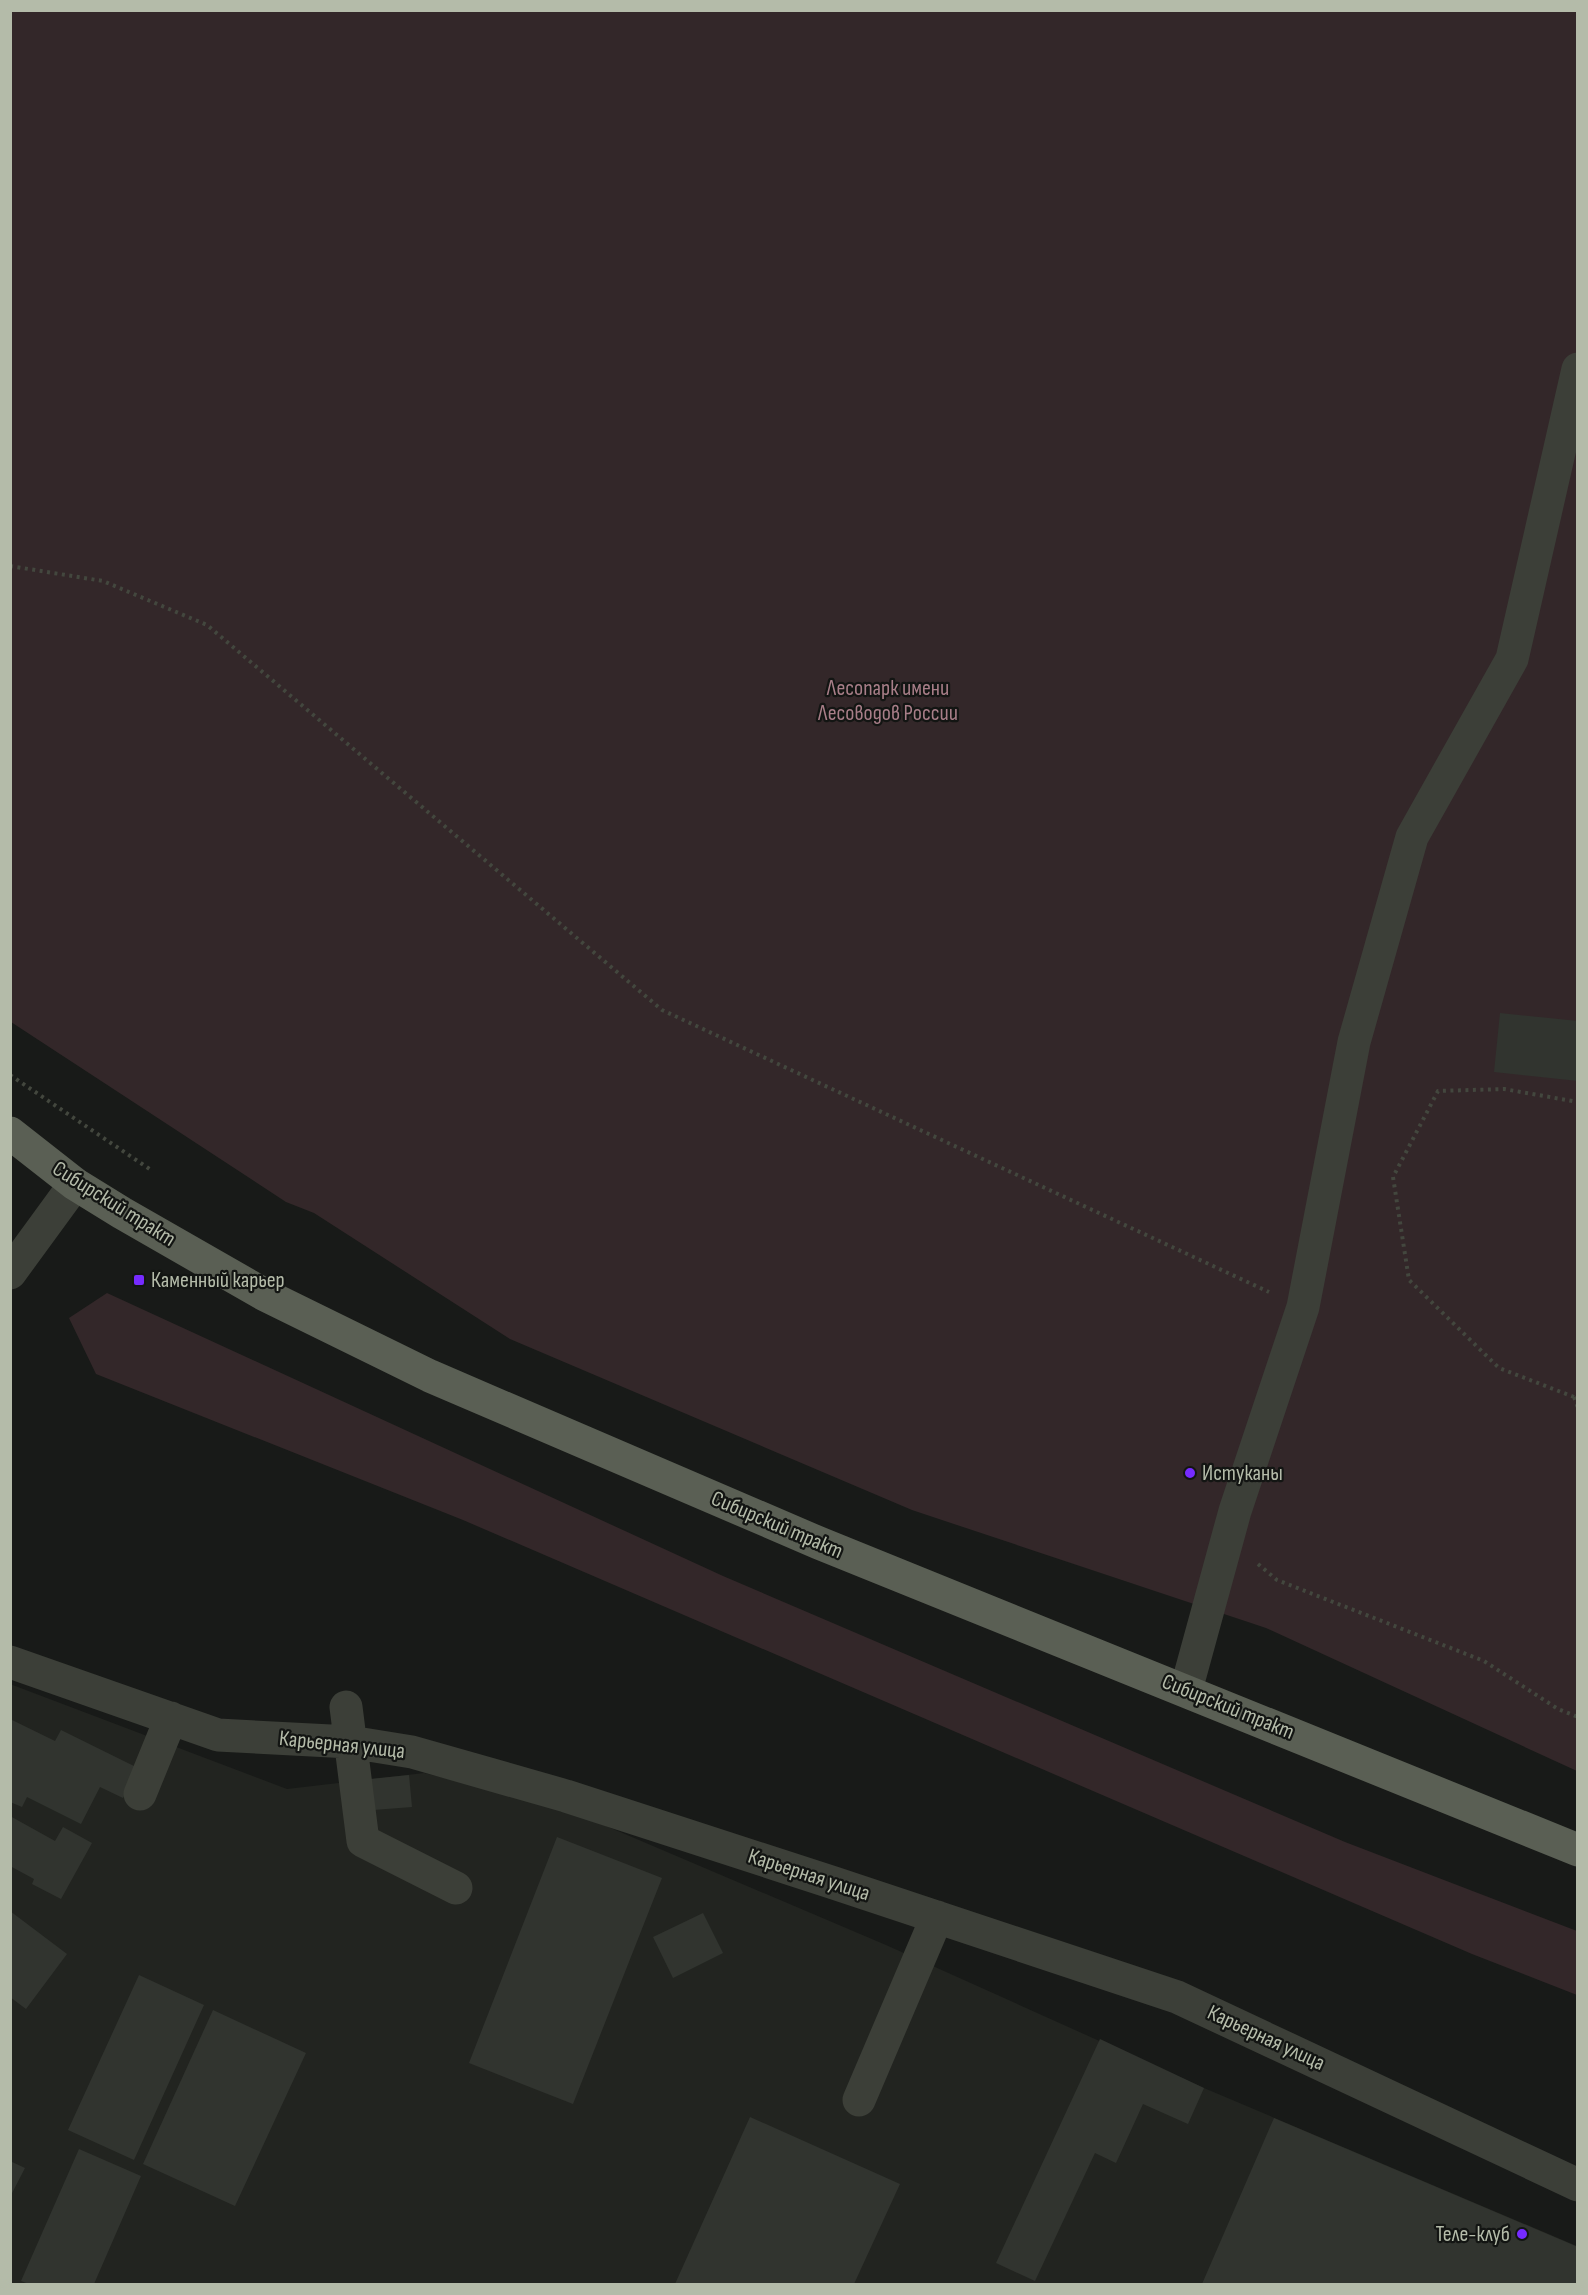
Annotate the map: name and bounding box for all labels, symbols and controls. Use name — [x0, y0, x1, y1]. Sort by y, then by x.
park label: Лесопарк имени Лесоводов России — [817, 675, 958, 727]
street label: Сибирский тракт — [47, 1155, 181, 1253]
place label: Каменный карьер — [151, 1267, 285, 1294]
marker: Каменный карьер — [132, 1273, 146, 1287]
place label: Истуканы — [1202, 1460, 1283, 1487]
marker: Истуканы — [1183, 1466, 1197, 1480]
street label: Сибирский тракт — [707, 1485, 847, 1565]
street label: Сибирский тракт — [1158, 1668, 1298, 1746]
street label: Карьерная улица — [278, 1725, 406, 1765]
street label: Карьерная улица — [745, 1843, 873, 1907]
street label: Карьерная улица — [1203, 1999, 1329, 2077]
place label: Теле-клуб — [1435, 2221, 1510, 2248]
marker: Теле-клуб — [1515, 2227, 1529, 2241]

